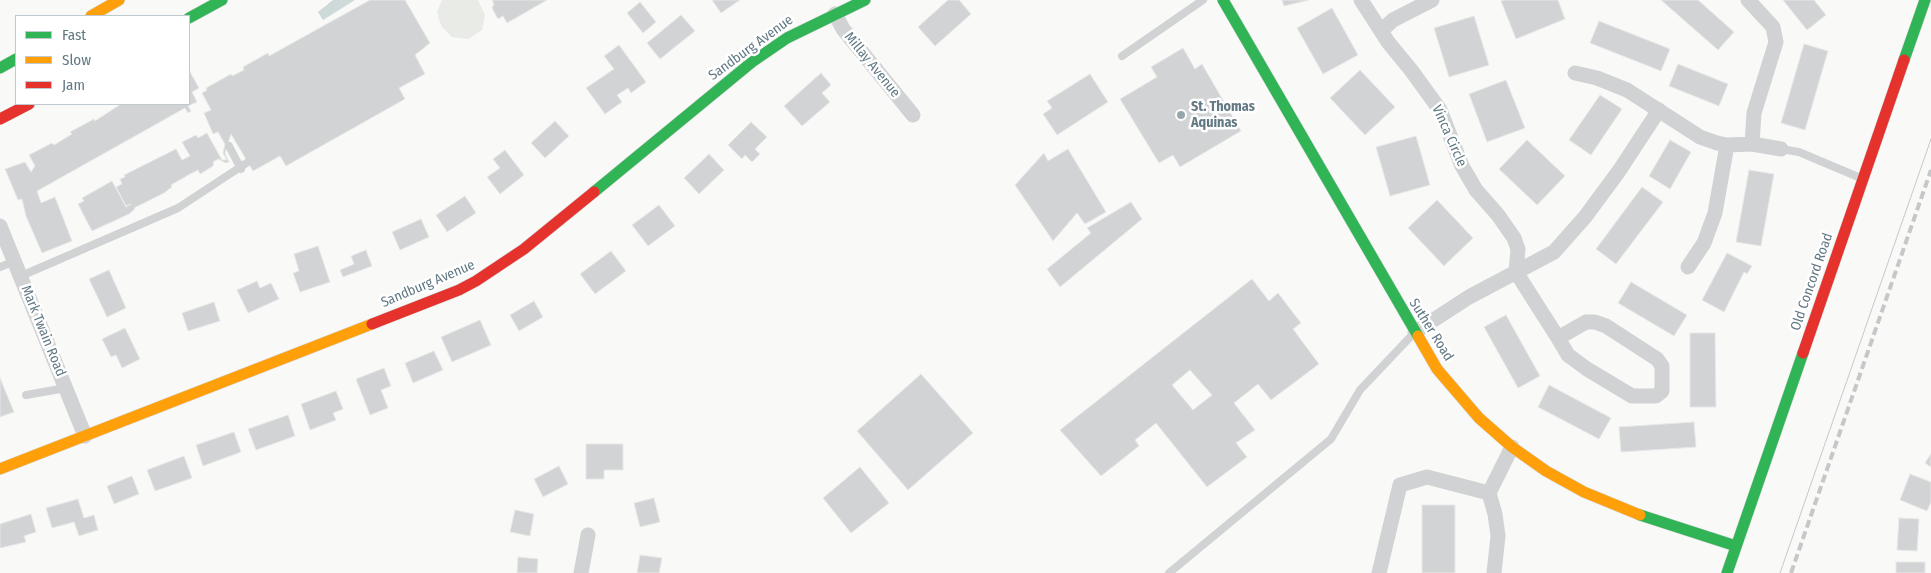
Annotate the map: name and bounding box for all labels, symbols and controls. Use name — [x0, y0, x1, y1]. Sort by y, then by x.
street label: Sandburg Avenue — [706, 12, 796, 84]
legend — [15, 15, 190, 105]
text: Fast — [62, 26, 86, 44]
street label: Millay Avenue — [841, 29, 903, 101]
text: Slow — [62, 51, 91, 69]
text: Jam — [62, 76, 85, 94]
place label: St. Thomas Aquinas — [1191, 99, 1255, 132]
street label: Vinca Circle — [1428, 103, 1470, 169]
marker: St. Thomas Aquinas — [1175, 109, 1187, 121]
street label: Old Concord Road — [1787, 231, 1837, 333]
street label: Sandburg Avenue — [379, 257, 477, 311]
street label: Mark Twain Road — [17, 283, 69, 379]
street label: Suther Road — [1405, 296, 1457, 364]

